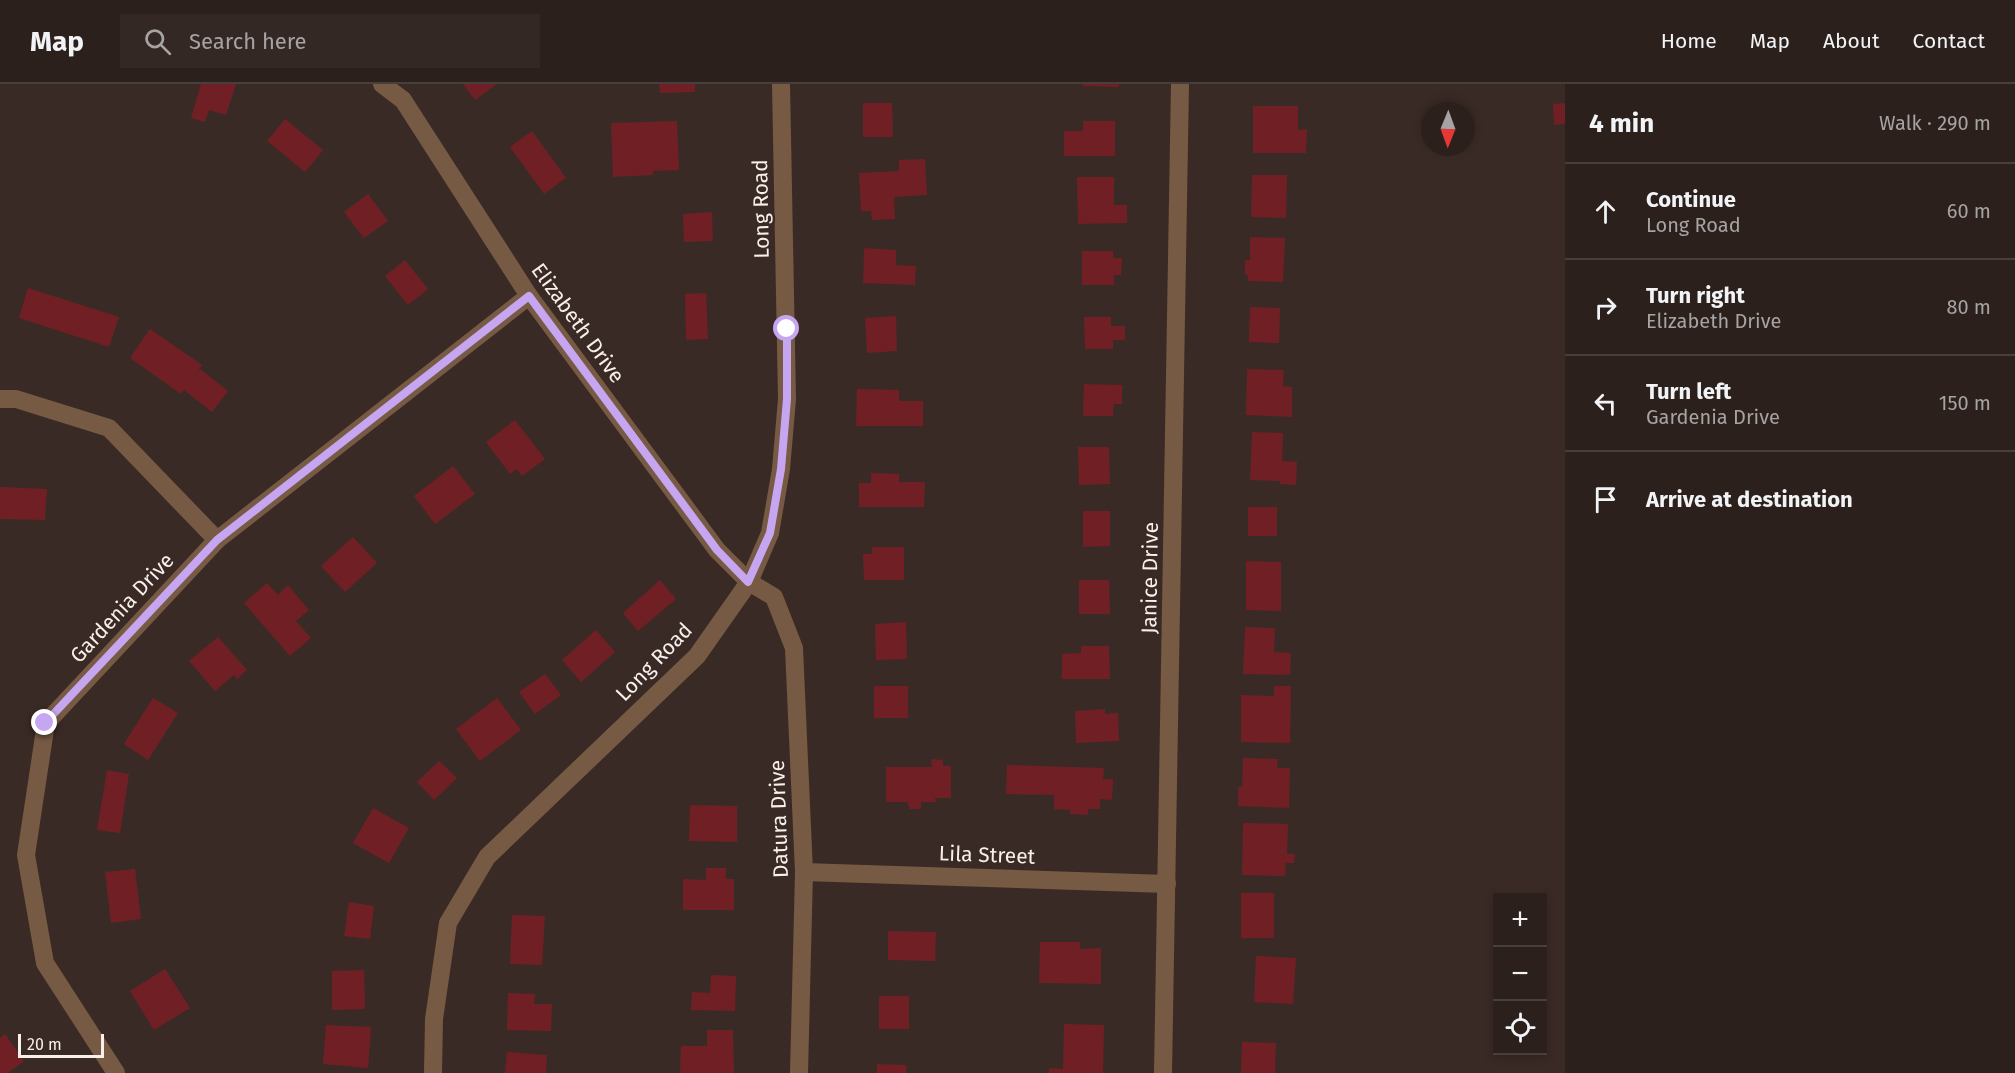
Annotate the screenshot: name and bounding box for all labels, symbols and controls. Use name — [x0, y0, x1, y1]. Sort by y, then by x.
search box — [120, 14, 540, 68]
text: Map — [30, 25, 84, 58]
icon: search — [141, 25, 174, 58]
text: Search here — [189, 28, 307, 55]
text: Home — [1661, 28, 1717, 54]
text: Map — [1750, 28, 1790, 54]
text: About — [1823, 28, 1880, 54]
text: Contact — [1913, 28, 1985, 54]
north arrow — [1421, 102, 1475, 156]
text: 4 min — [1589, 108, 1654, 139]
text: Walk · 290 m — [1879, 111, 1991, 135]
street label: Long Road — [747, 159, 775, 259]
text: Continue — [1646, 186, 1736, 213]
icon: ahead — [1589, 195, 1622, 228]
text: 60 m — [1947, 199, 1991, 223]
text: Long Road — [1646, 213, 1741, 237]
street label: Elizabeth Drive — [526, 258, 630, 388]
text: Turn right — [1646, 282, 1745, 309]
icon: right — [1589, 291, 1622, 324]
text: 80 m — [1946, 295, 1991, 319]
text: Elizabeth Drive — [1646, 309, 1781, 333]
route start — [773, 315, 799, 341]
text: Turn left — [1646, 378, 1731, 405]
icon: left — [1589, 387, 1622, 420]
text: 150 m — [1939, 391, 1991, 415]
text: Gardenia Drive — [1646, 405, 1780, 429]
icon: arrive — [1589, 483, 1622, 516]
text: Arrive at destination — [1646, 486, 1853, 513]
street label: Janice Drive — [1136, 522, 1164, 634]
street label: Gardenia Drive — [65, 548, 179, 668]
street label: Long Road — [610, 617, 698, 707]
route end — [31, 709, 57, 735]
street label: Datura Drive — [764, 760, 794, 878]
street label: Lila Street — [938, 840, 1036, 870]
map controls — [1493, 893, 1547, 1055]
button: + — [1493, 893, 1547, 947]
button: − — [1493, 947, 1547, 1001]
button: locate — [1493, 1001, 1547, 1055]
scale bar — [18, 1031, 104, 1058]
text: 20 m — [27, 1035, 62, 1054]

